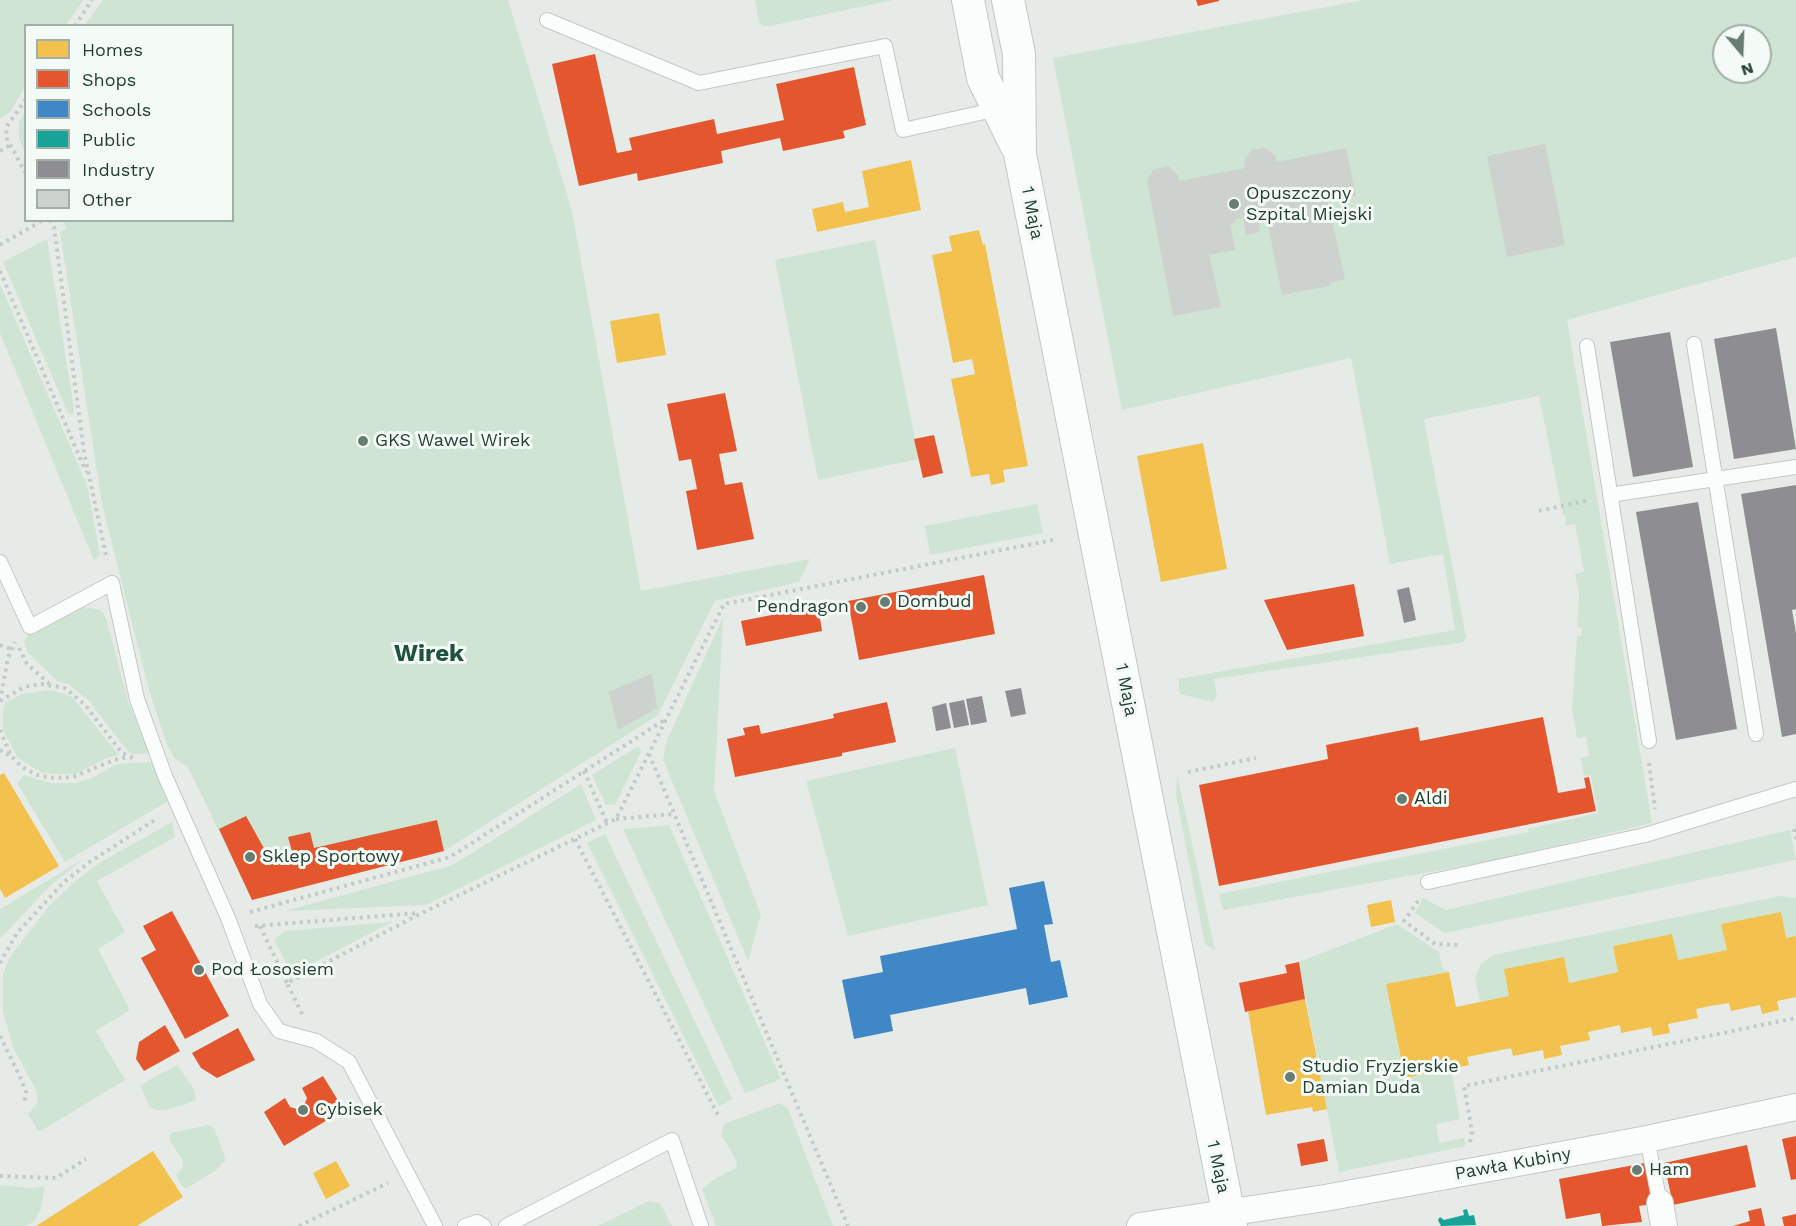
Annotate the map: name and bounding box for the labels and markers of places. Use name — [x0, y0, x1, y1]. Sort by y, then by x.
place label: Opuszczony Szpital Miejski — [1246, 183, 1372, 226]
marker: Opuszczony Szpital Miejski — [1227, 197, 1241, 211]
place label: GKS Wawel Wirek — [375, 430, 530, 452]
marker: GKS Wawel Wirek — [356, 434, 370, 448]
place label: Dombud — [897, 591, 972, 613]
marker: Dombud — [878, 595, 892, 609]
place label: Pendragon — [757, 596, 849, 618]
marker: Pendragon — [854, 600, 868, 614]
place label: Aldi — [1414, 788, 1447, 810]
marker: Aldi — [1395, 792, 1409, 806]
place label: Sklep Sportowy — [262, 846, 400, 868]
marker: Sklep Sportowy — [243, 850, 257, 864]
place label: Pod Łososiem — [211, 959, 334, 981]
marker: Pod Łososiem — [192, 963, 206, 977]
place label: Studio Fryzjerskie Damian Duda — [1302, 1056, 1459, 1098]
marker: Studio Fryzjerskie Damian Duda — [1283, 1070, 1297, 1084]
place label: Cybisek — [315, 1099, 383, 1121]
marker: Cybisek — [296, 1103, 310, 1117]
place label: Ham — [1649, 1159, 1689, 1181]
marker: Ham — [1630, 1163, 1644, 1177]

